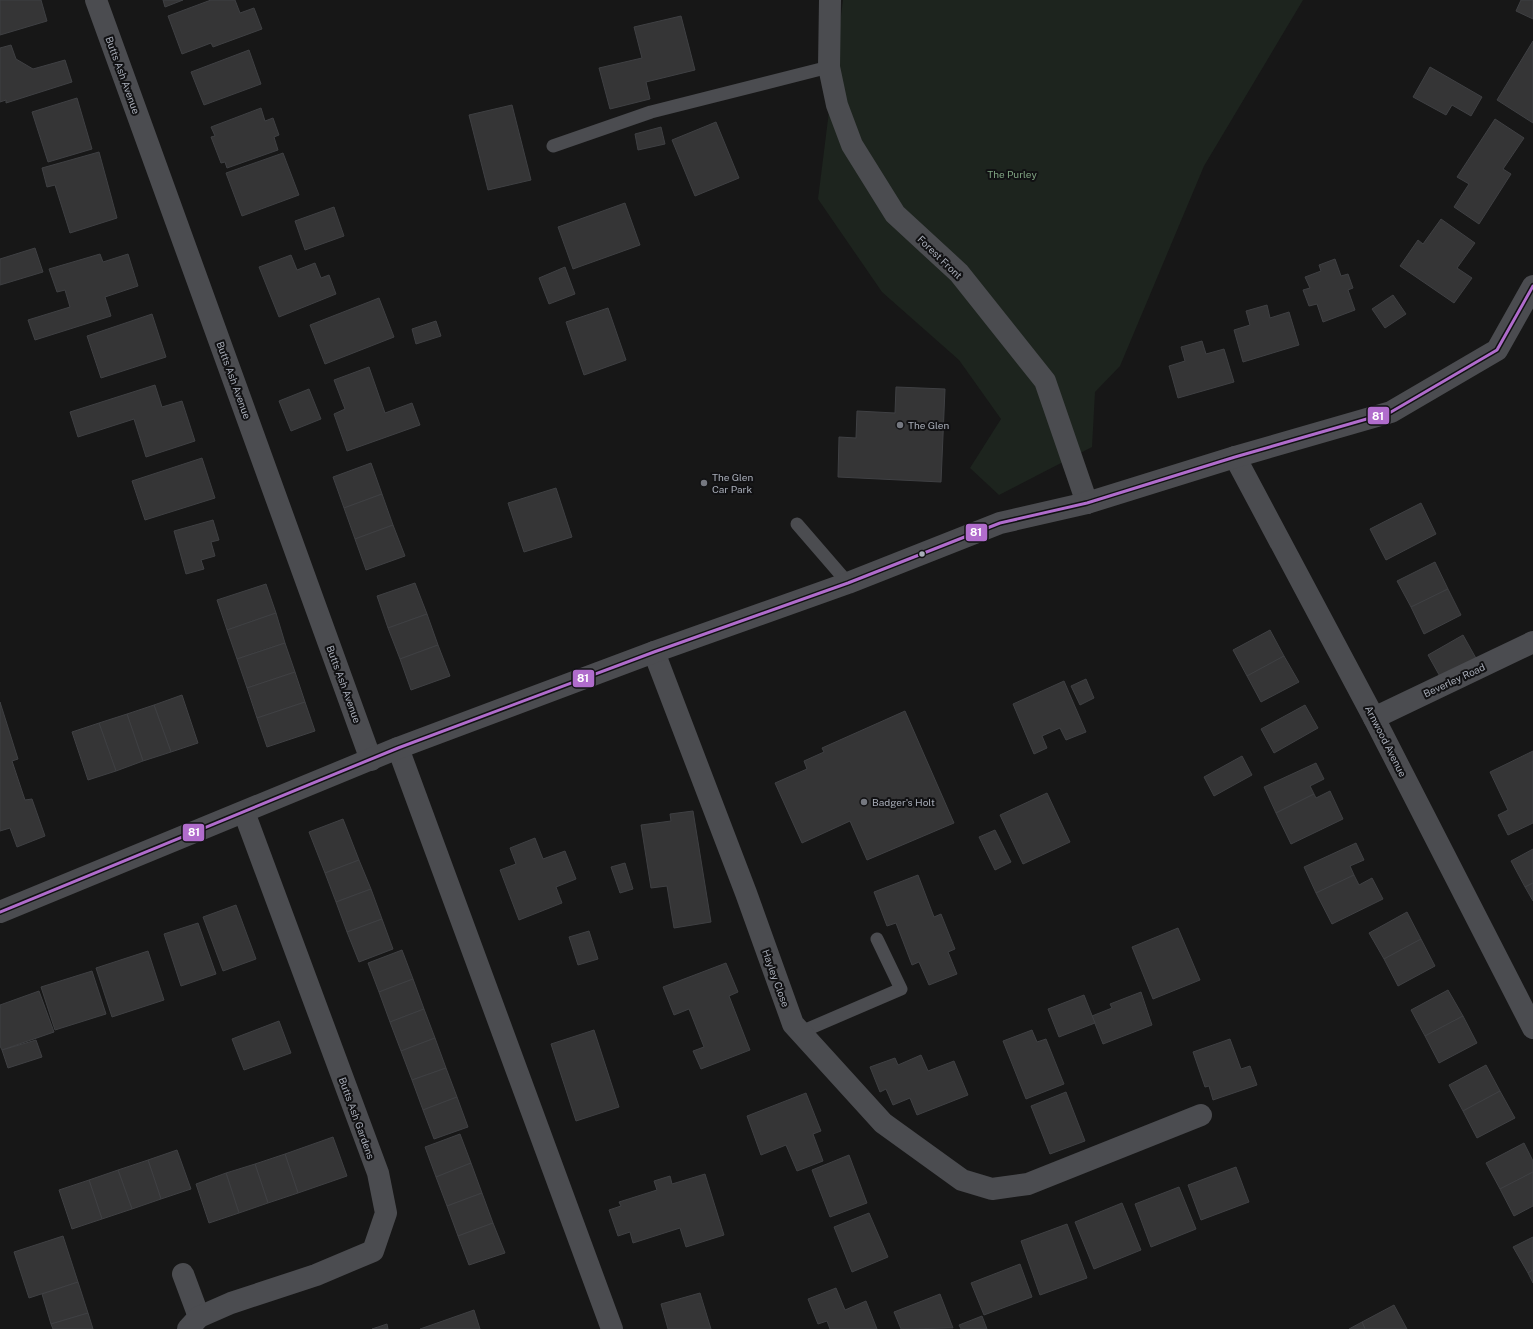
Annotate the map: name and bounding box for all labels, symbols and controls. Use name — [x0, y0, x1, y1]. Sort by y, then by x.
street label: Butts Ash Avenue — [103, 35, 143, 116]
park label: The Purley — [987, 168, 1037, 180]
street label: Forest Front — [915, 233, 965, 281]
street label: Butts Ash Avenue — [214, 340, 254, 421]
line badge: 81 — [1367, 406, 1390, 425]
text: 81 — [1372, 410, 1384, 422]
place label: The Glen — [908, 419, 950, 431]
marker: The Glen — [895, 420, 905, 430]
place label: The Glen Car Park — [712, 471, 754, 495]
marker: The Glen Car Park — [699, 478, 709, 488]
line badge: 81 — [965, 523, 988, 542]
text: 81 — [970, 526, 982, 538]
unlabelled marker — [917, 549, 927, 559]
street label: Butts Ash Avenue — [324, 644, 364, 725]
street label: Beverley Road — [1421, 660, 1487, 700]
line badge: 81 — [572, 669, 595, 688]
text: 81 — [577, 672, 589, 684]
street label: Arnwood Avenue — [1363, 703, 1409, 779]
place label: Badger's Holt — [872, 796, 935, 808]
marker: Badger's Holt — [859, 797, 869, 807]
line badge: 81 — [182, 823, 205, 842]
text: 81 — [188, 826, 200, 838]
street label: Hayley Close — [760, 948, 792, 1009]
street label: Butts Ash Gardens — [337, 1075, 377, 1161]

